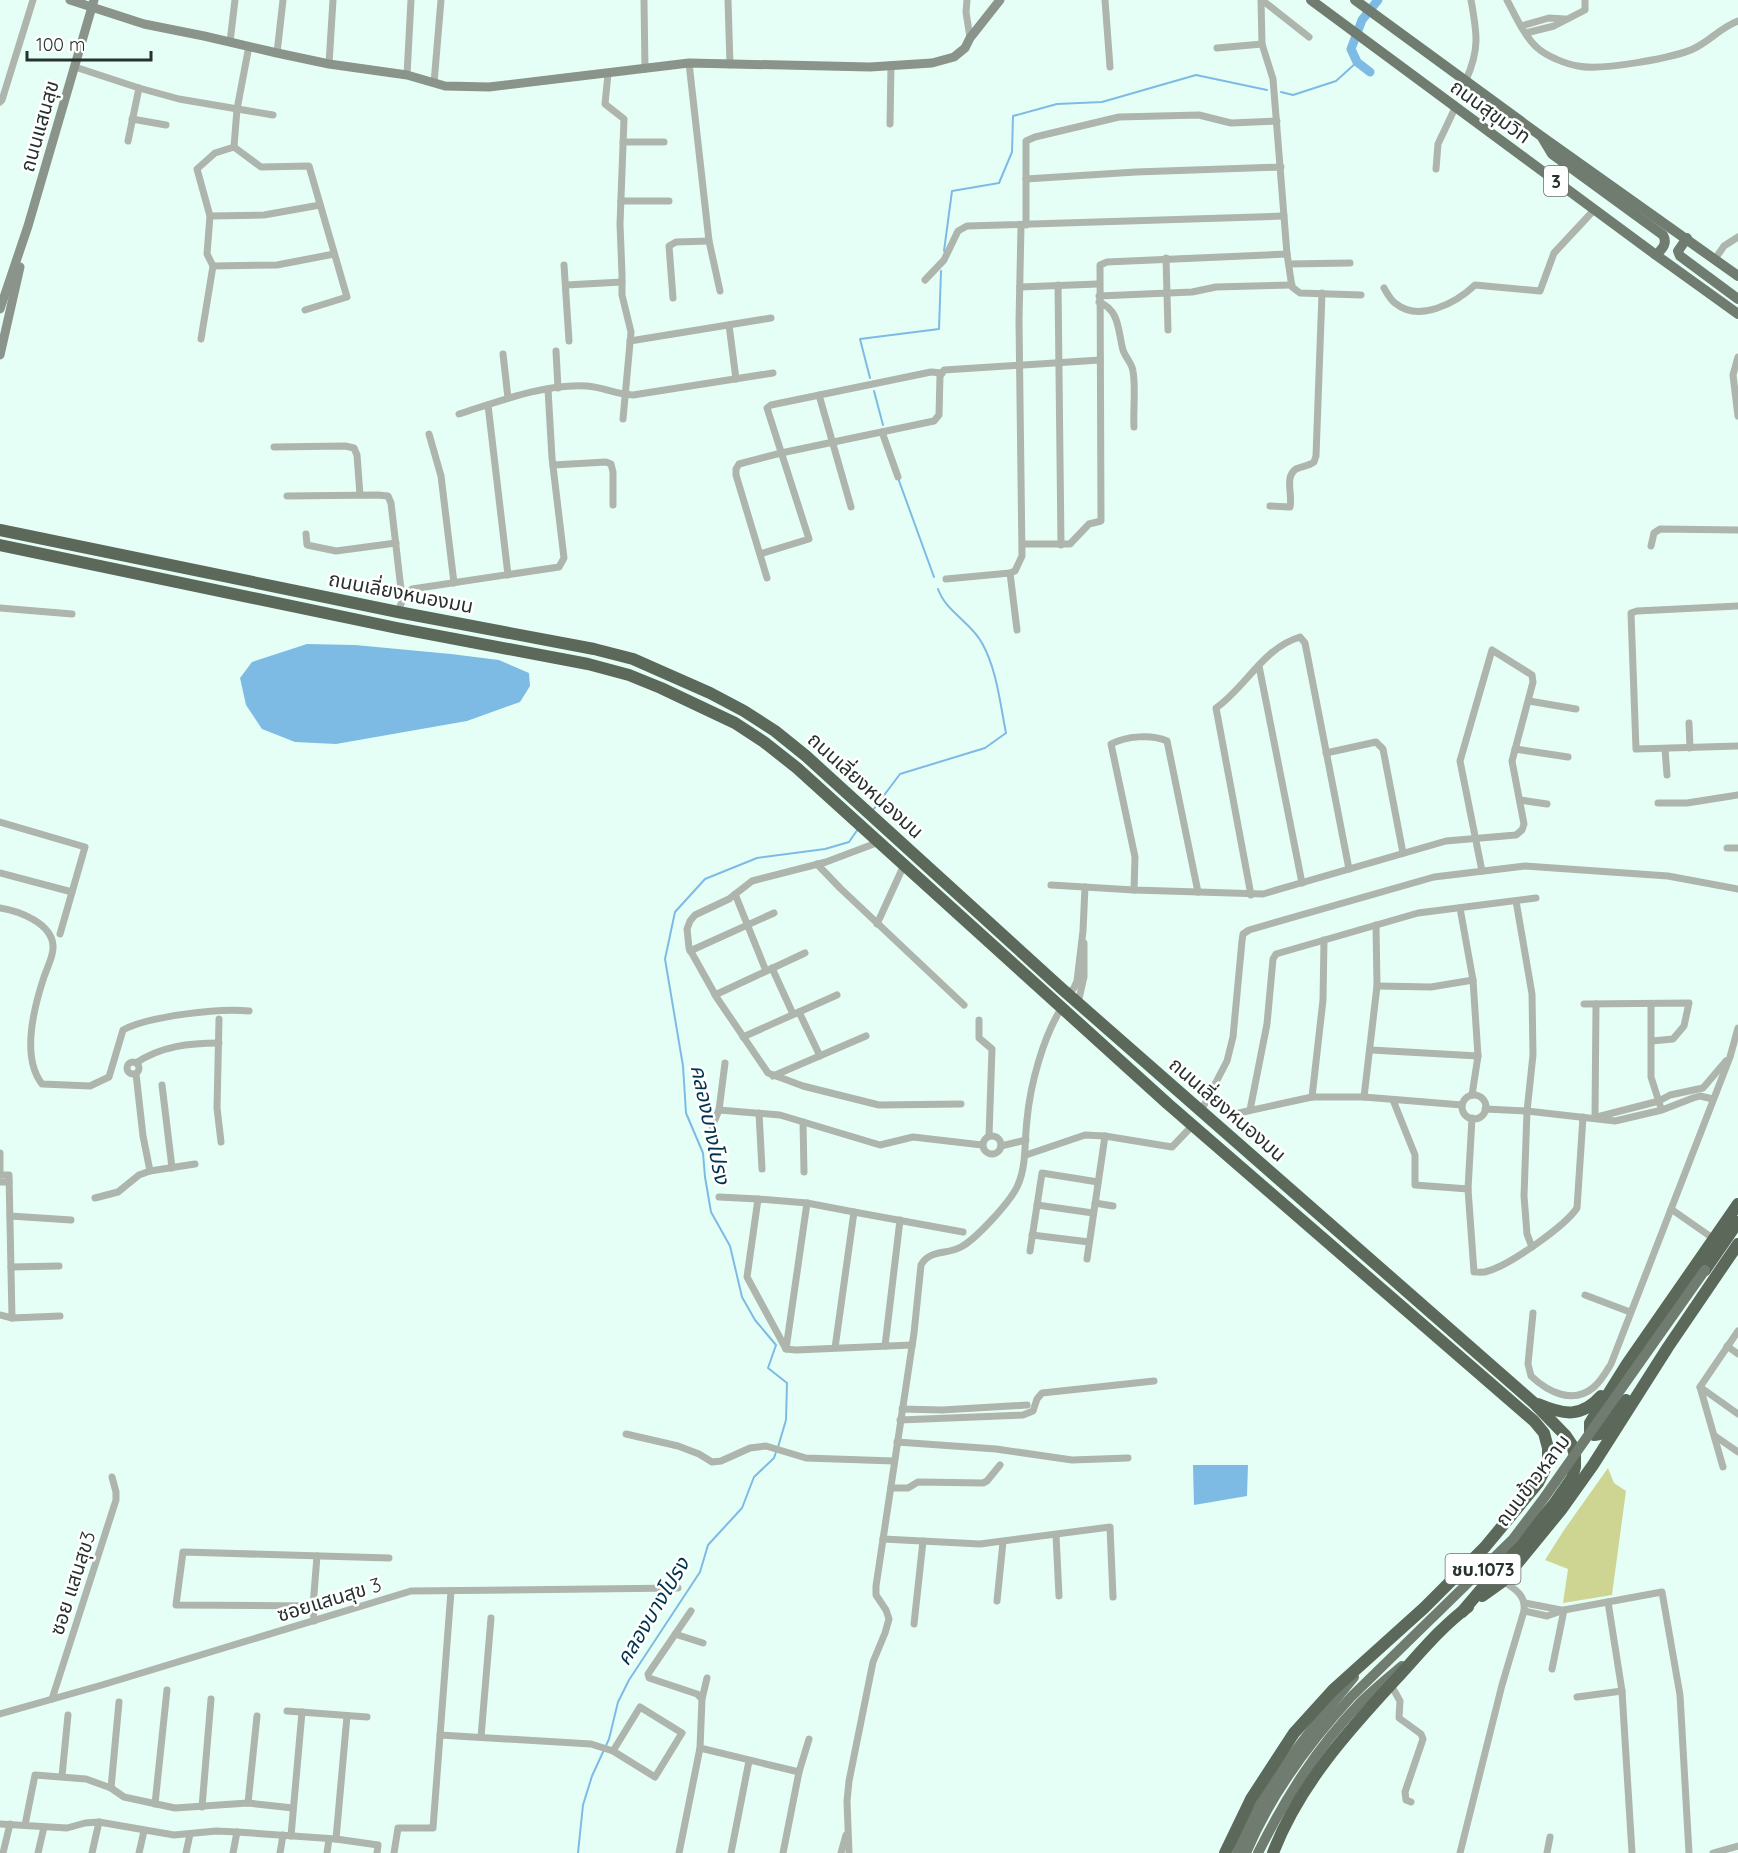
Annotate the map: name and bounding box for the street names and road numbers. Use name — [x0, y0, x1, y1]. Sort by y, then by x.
street label: ถนนสุขุมวิท — [1446, 73, 1536, 149]
street label: ถนนแสนสุข — [14, 77, 64, 175]
road number: 3 — [1544, 166, 1568, 196]
street label: ถนนเลี่ยงหนองมน — [326, 565, 476, 618]
street label: ถนนเลี่ยงหนองมน — [803, 726, 930, 843]
street label: ถนนเลี่ยงหนองมน — [1164, 1051, 1292, 1167]
street label: ถนนข้าวหลาม — [1489, 1429, 1575, 1531]
street label: ซอย แสนสุข3 — [43, 1528, 101, 1638]
road number: ชบ.1073 — [1446, 1554, 1520, 1584]
street label: ซอยแสนสุข 3 — [274, 1571, 384, 1627]

